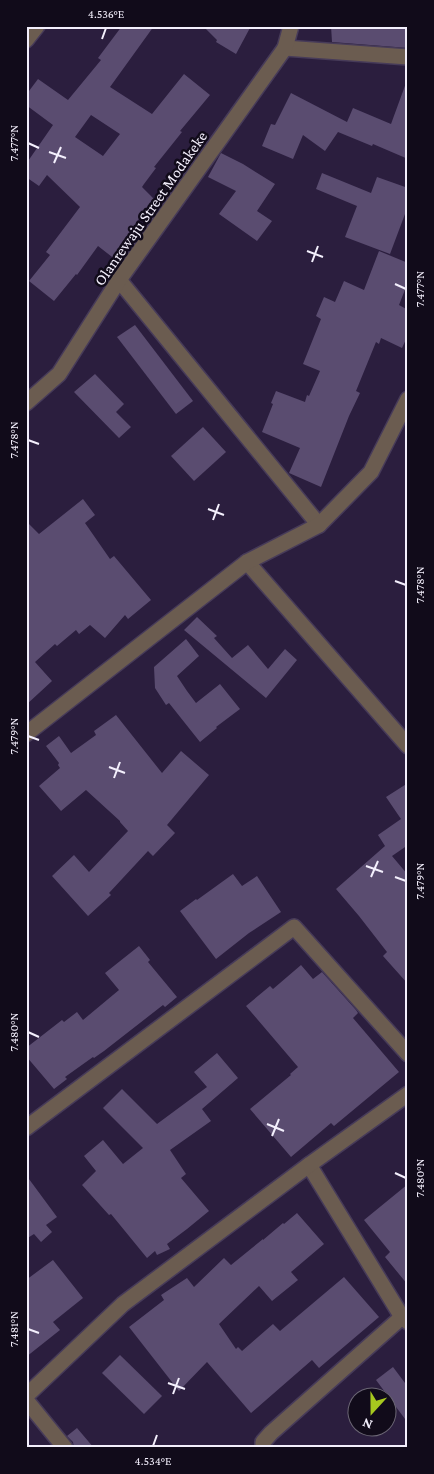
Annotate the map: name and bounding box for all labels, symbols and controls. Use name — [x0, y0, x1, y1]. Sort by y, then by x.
text: 4.536°E — [88, 7, 125, 21]
text: 7.477°N — [7, 125, 21, 161]
street label: Olanrewaju Street Modakeke — [91, 128, 211, 289]
text: 7.477°N — [413, 271, 427, 307]
text: 7.478°N — [7, 421, 21, 459]
text: 7.478°N — [413, 566, 427, 604]
text: 7.479°N — [7, 717, 21, 754]
text: 7.479°N — [413, 862, 427, 899]
text: 7.480°N — [7, 1012, 21, 1051]
text: 7.480°N — [413, 1158, 427, 1197]
text: 7.481°N — [7, 1311, 21, 1347]
north arrow — [346, 1386, 396, 1436]
text: N — [360, 1415, 375, 1433]
text: 4.534°E — [135, 1454, 172, 1468]

